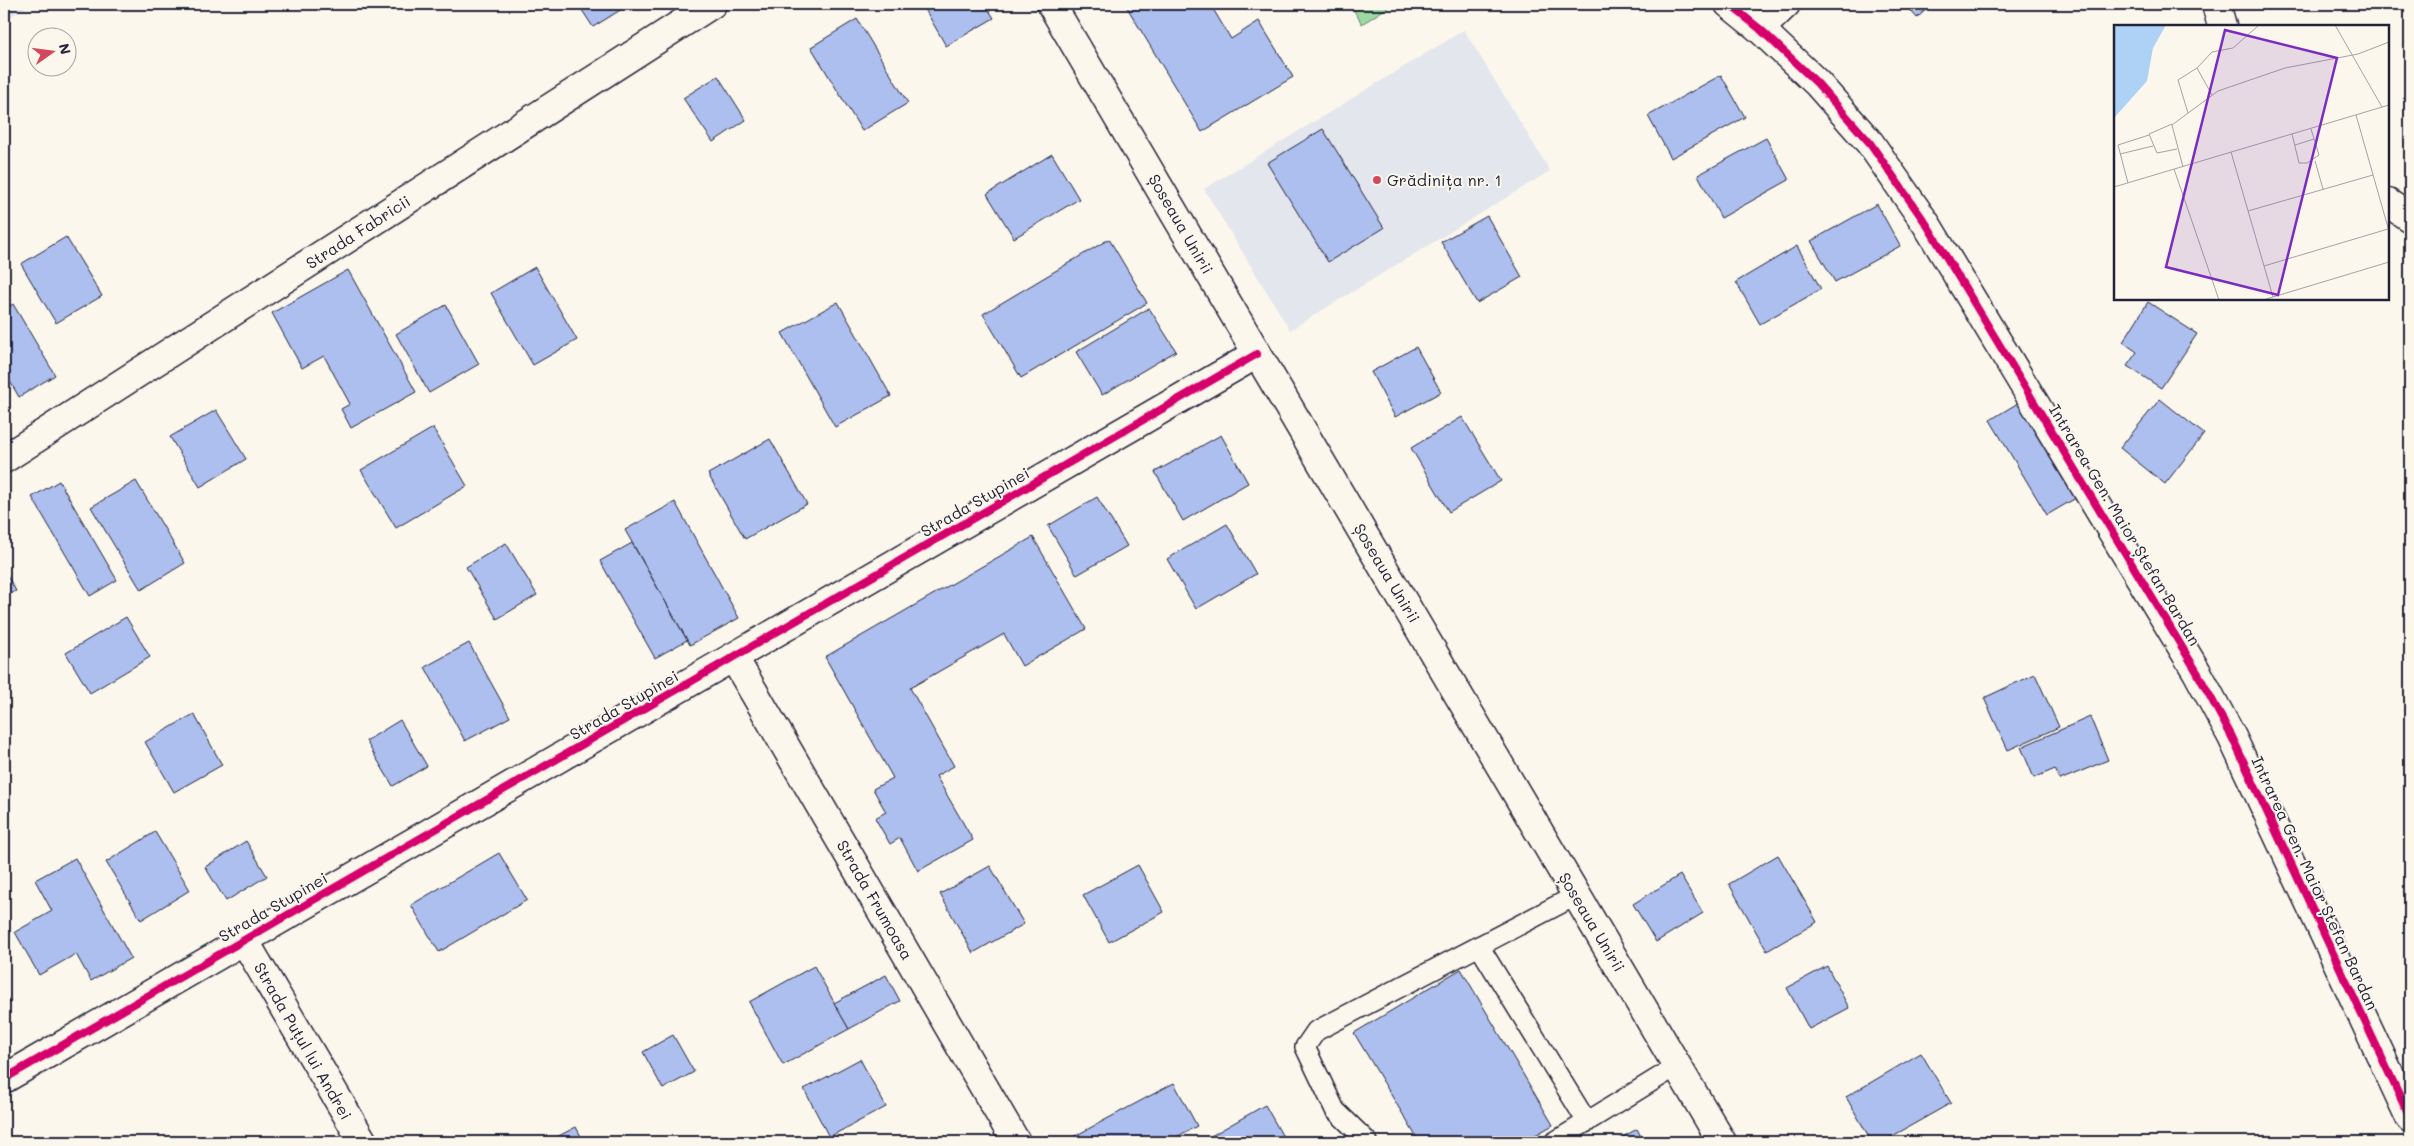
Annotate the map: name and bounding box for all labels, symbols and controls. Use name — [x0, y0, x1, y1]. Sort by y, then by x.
inset map — [2114, 25, 2389, 300]
north arrow — [28, 28, 78, 78]
text: N — [55, 41, 76, 56]
place label: Grădinița nr. 1 — [1387, 169, 1502, 191]
street label: Șoseaua Unirii — [1143, 170, 1219, 278]
marker: Grădinița nr. 1 — [1371, 174, 1383, 186]
street label: Strada Fabricii — [301, 190, 414, 273]
street label: Intrarea Gen. Maior Ștefan Bardan — [2044, 400, 2206, 650]
street label: Strada Stupinei — [916, 462, 1033, 541]
street label: Șoseaua Unirii — [1349, 519, 1425, 627]
street label: Strada Stupinei — [565, 665, 682, 744]
street label: Intrarea Gen. Maior Ștefan Bardan — [2246, 753, 2384, 1013]
street label: Strada Frumoasa — [833, 836, 918, 963]
street label: Strada Stupinei — [214, 867, 331, 946]
street label: Șoseaua Unirii — [1554, 868, 1630, 976]
street label: Strada Puțul lui Andrei — [249, 958, 357, 1124]

